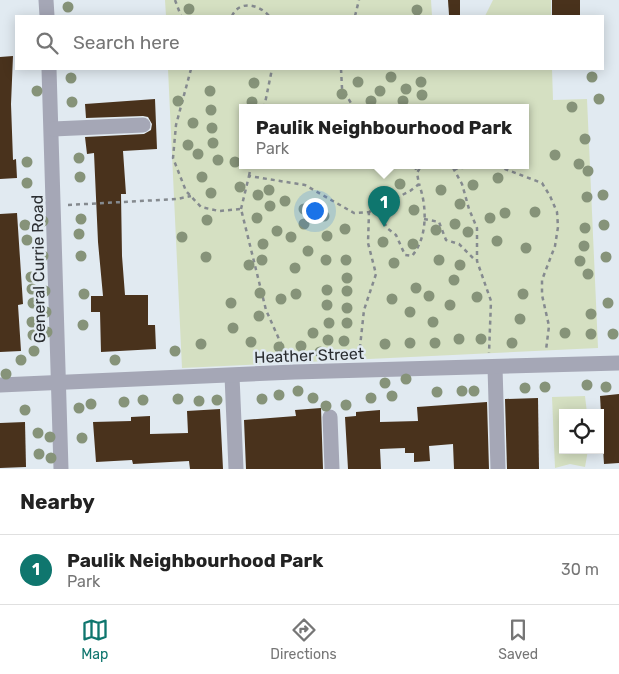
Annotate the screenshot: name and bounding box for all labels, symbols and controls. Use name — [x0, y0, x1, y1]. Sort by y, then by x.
search box — [15, 15, 604, 70]
icon: search — [33, 29, 61, 57]
text: Search here — [73, 31, 180, 54]
popup — [239, 104, 529, 169]
text: Paulik Neighbourhood Park — [256, 116, 512, 139]
text: Park — [256, 139, 289, 158]
pin: 1 — [368, 186, 400, 227]
street label: General Currie Road — [28, 195, 49, 343]
your location — [302, 198, 328, 224]
street label: Heather Street — [254, 344, 364, 367]
map controls — [559, 409, 604, 454]
button: locate — [559, 409, 604, 454]
text: Nearby — [20, 489, 95, 514]
text: Paulik Neighbourhood Park — [67, 549, 323, 572]
text: 1 — [32, 560, 40, 579]
text: 30 m — [561, 560, 599, 579]
text: Park — [67, 572, 100, 591]
tab: Map — [81, 616, 109, 663]
tab: Directions — [270, 616, 337, 663]
tab: Saved — [498, 616, 538, 663]

